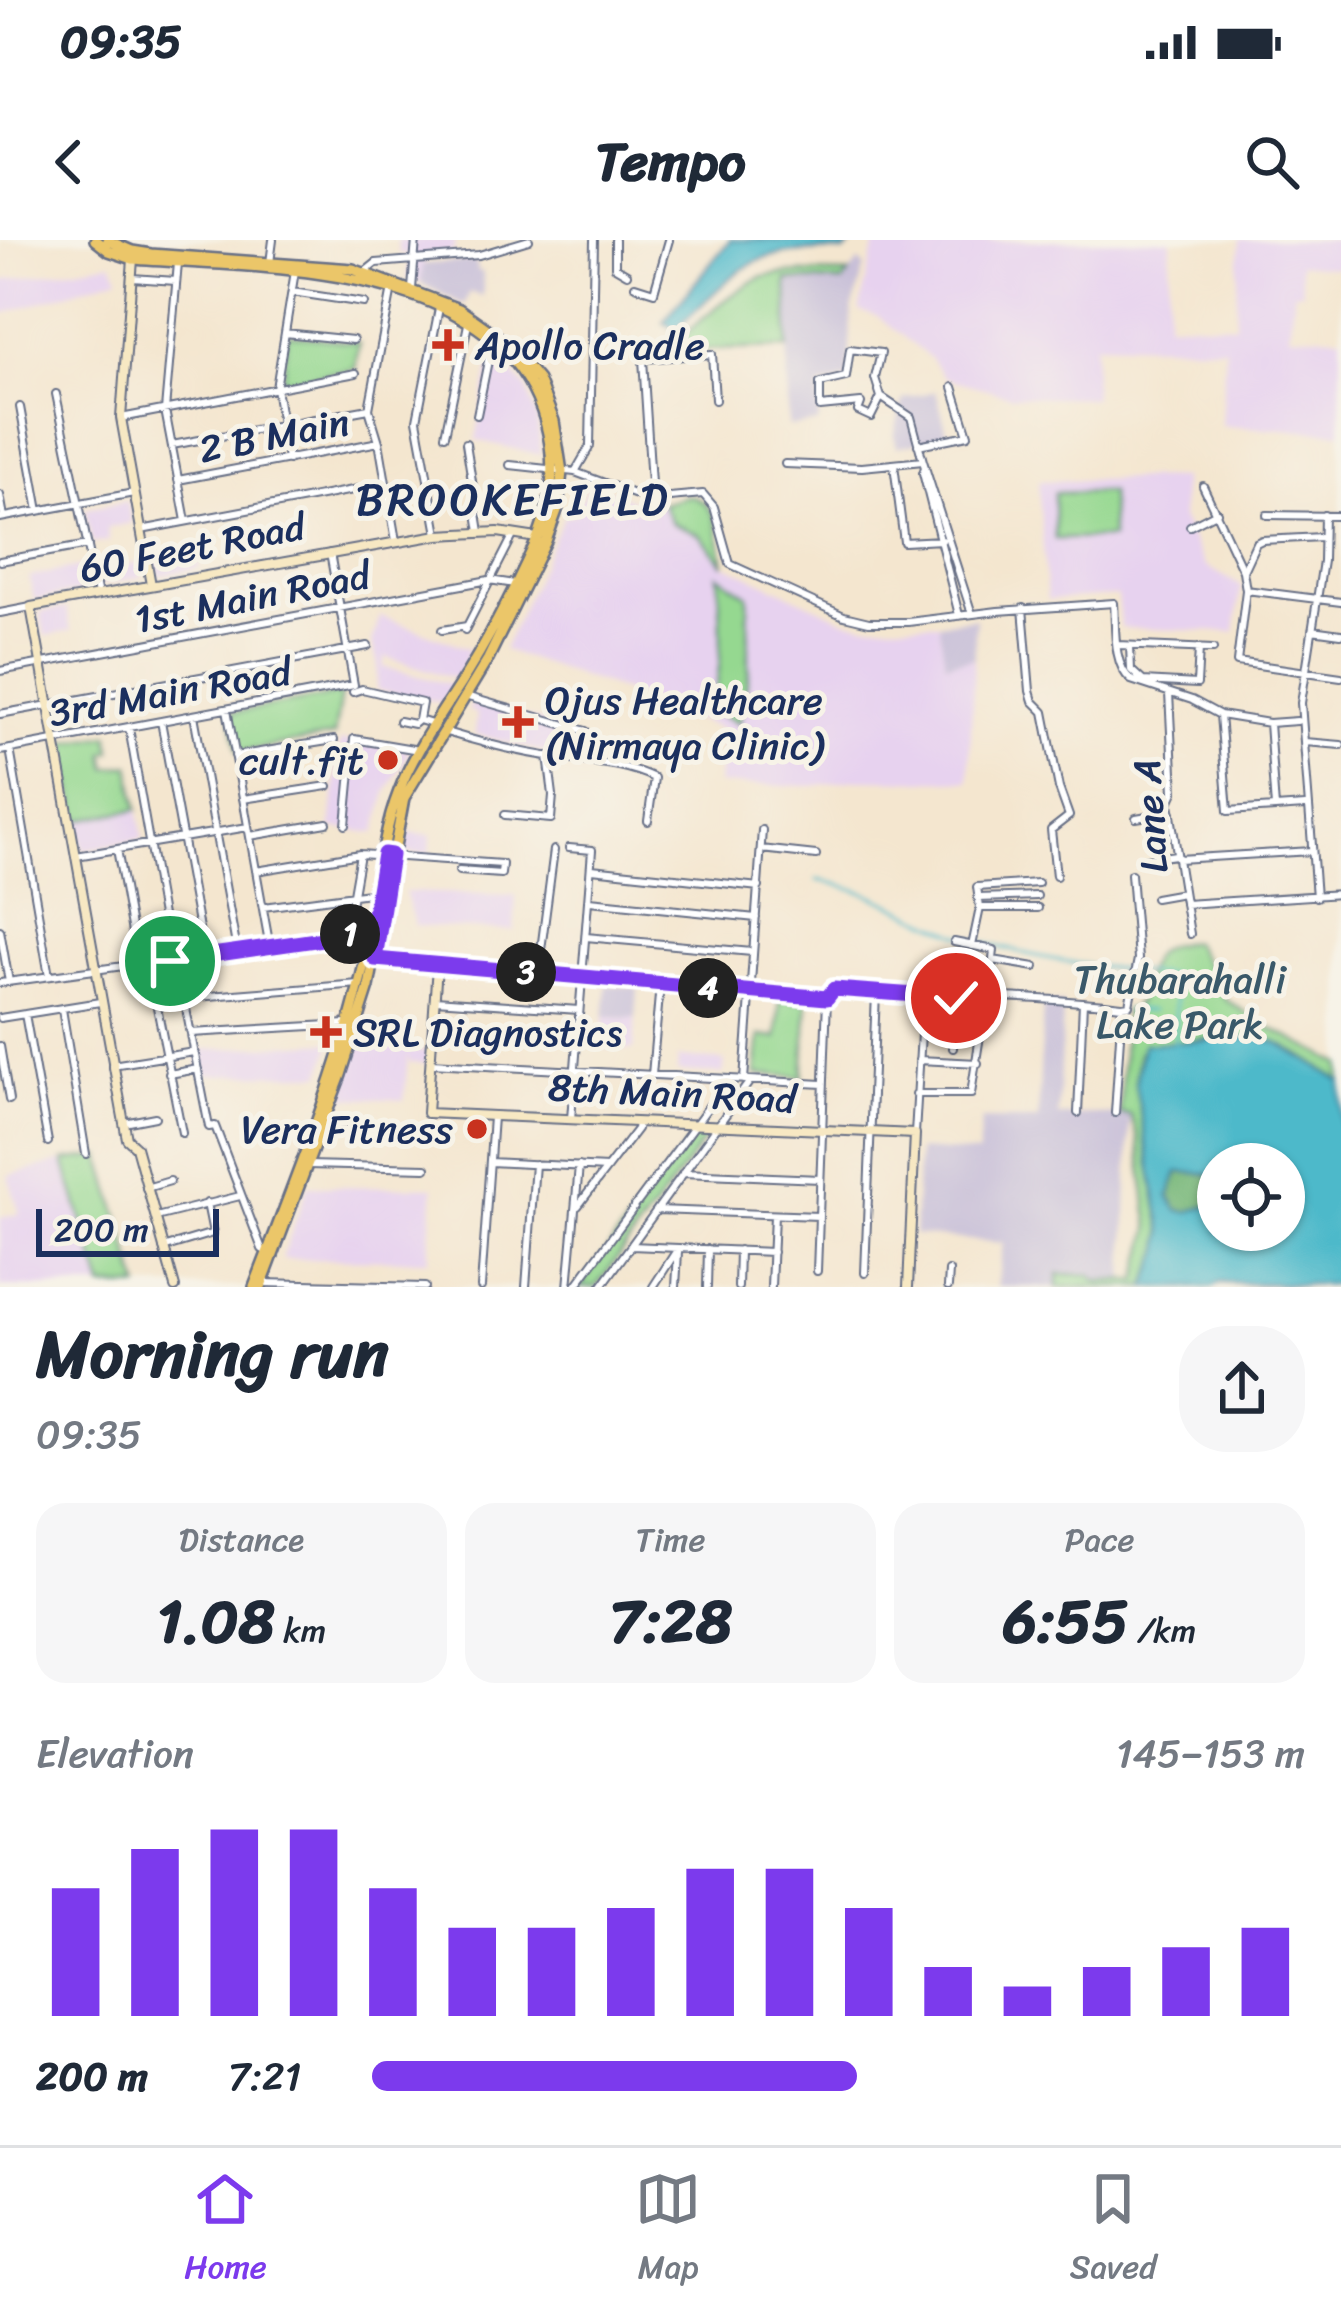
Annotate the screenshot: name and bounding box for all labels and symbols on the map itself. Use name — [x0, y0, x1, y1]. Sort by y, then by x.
place label: Apollo Cradle — [474, 311, 705, 380]
marker: Apollo Cradle — [432, 329, 464, 361]
street label: 2 B Main — [193, 387, 355, 483]
district label: BROOKEFIELD — [356, 460, 670, 540]
street label: 60 Feet Road — [73, 491, 313, 603]
street label: 1st Main Road — [128, 540, 378, 654]
street label: 3rd Main Road — [44, 636, 299, 747]
place label: Ojus Healthcare (Nirmaya Clinic) — [545, 666, 825, 780]
marker: Ojus Healthcare (Nirmaya Clinic) — [502, 706, 534, 738]
place label: cult.fit — [239, 726, 364, 795]
marker: cult.fit — [375, 747, 401, 773]
street label: Lane A — [1112, 757, 1188, 875]
pin: 1 — [320, 904, 380, 964]
pin — [119, 910, 221, 1012]
pin: 3 — [496, 942, 556, 1002]
park label: Thubarahalli Lake Park — [1074, 945, 1287, 1059]
pin — [905, 947, 1007, 1049]
pin: 4 — [678, 958, 738, 1018]
place label: SRL Diagnostics — [353, 998, 622, 1067]
marker: SRL Diagnostics — [310, 1016, 342, 1048]
street label: 8th Main Road — [546, 1052, 800, 1134]
place label: Vera Fitness — [241, 1095, 453, 1164]
marker: Vera Fitness — [464, 1116, 490, 1142]
scale bar — [36, 1203, 219, 1256]

